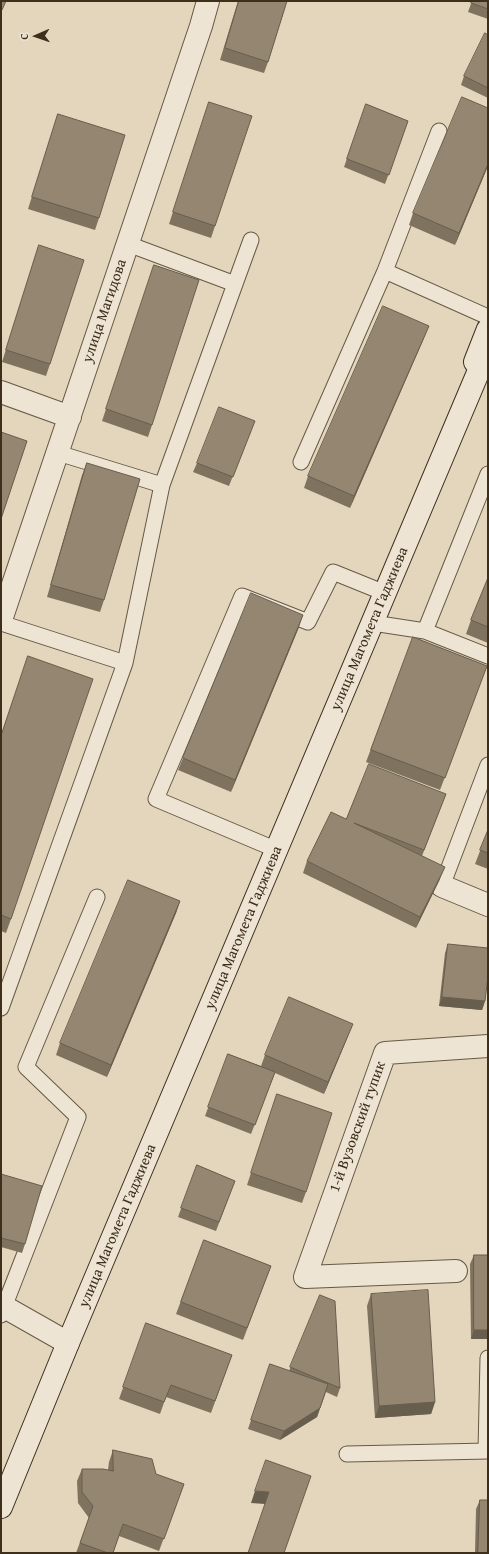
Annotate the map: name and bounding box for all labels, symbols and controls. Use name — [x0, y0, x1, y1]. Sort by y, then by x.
north arrow — [16, 16, 56, 56]
text: С — [16, 33, 32, 40]
street label: улица Магидова — [79, 257, 131, 365]
street label: улица Магомета Гаджиева — [327, 544, 413, 714]
street label: улица Магомета Гаджиева — [201, 843, 287, 1013]
street label: 1-й Вузовский тупик — [326, 1059, 390, 1195]
street label: улица Магомета Гаджиева — [75, 1141, 161, 1311]

